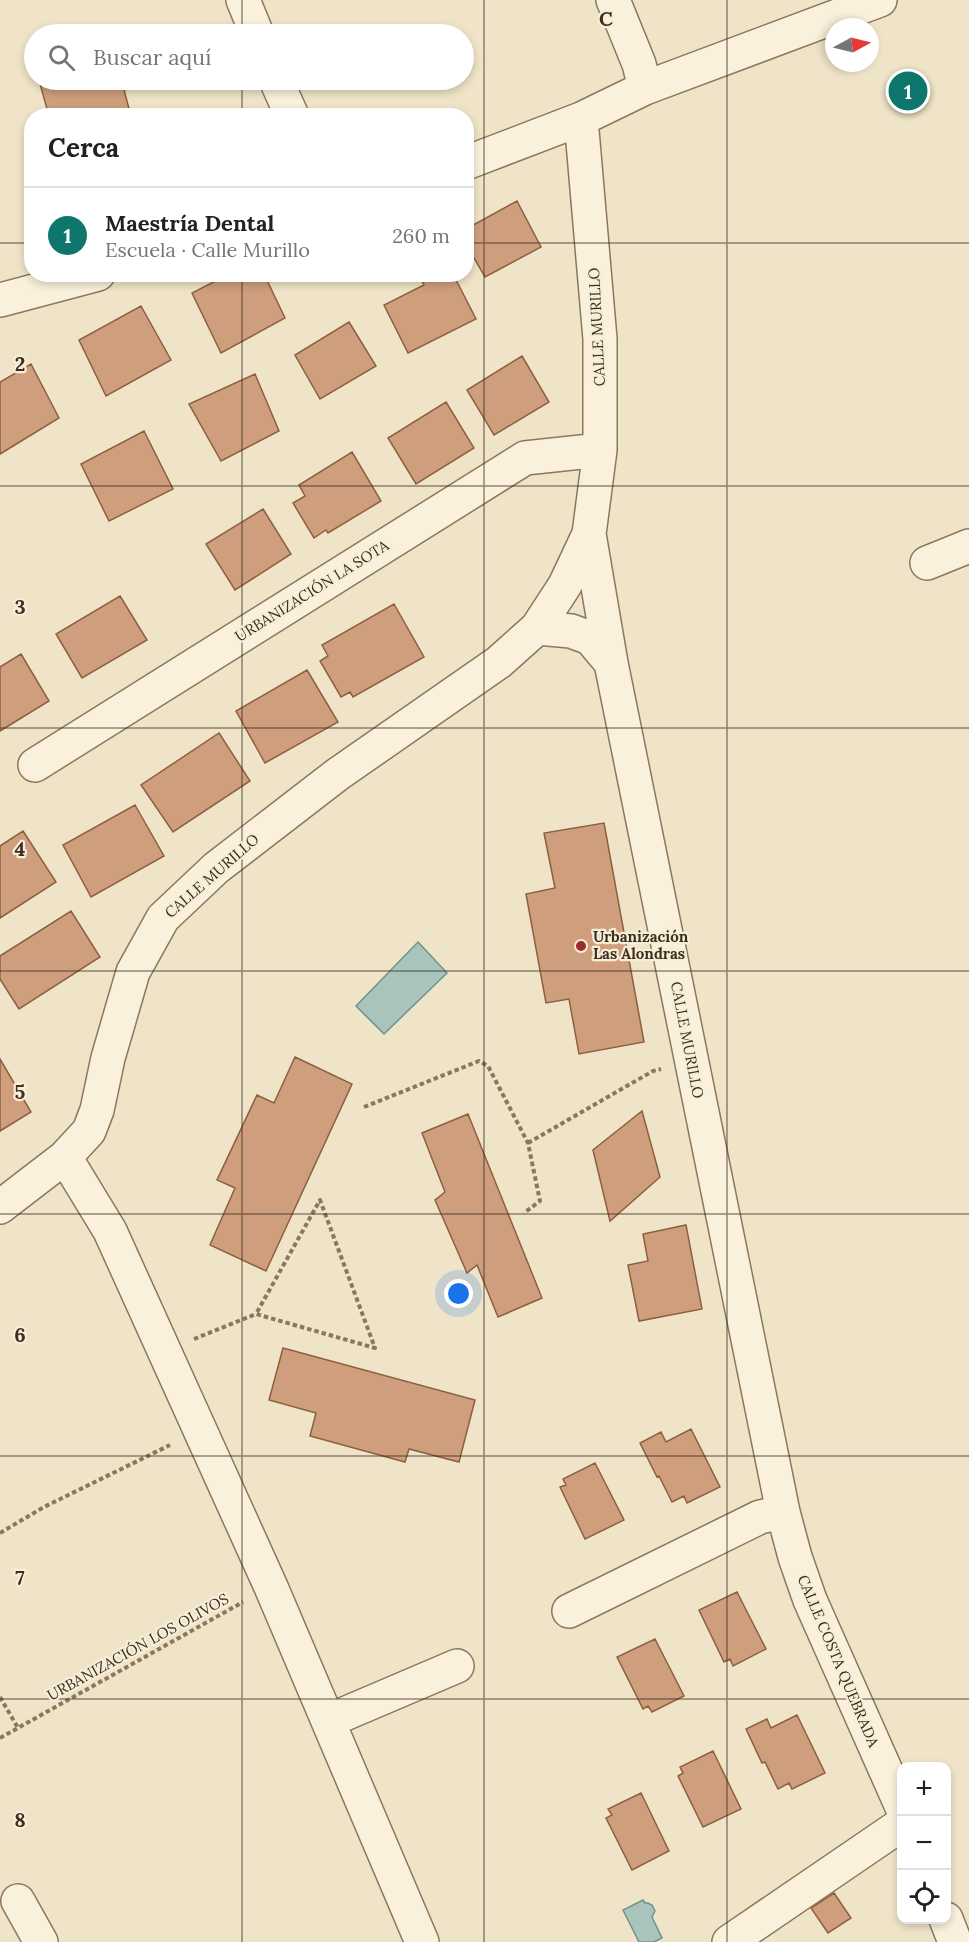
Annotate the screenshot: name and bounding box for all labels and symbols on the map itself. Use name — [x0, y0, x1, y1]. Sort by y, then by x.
text: C — [599, 6, 613, 31]
north arrow — [825, 18, 879, 72]
pin: 1 — [888, 68, 928, 113]
street label: CALLE MURILLO — [584, 267, 609, 387]
text: 2 — [15, 351, 25, 376]
street label: URBANIZACIÓN LA SOTA — [231, 535, 393, 646]
text: 3 — [14, 594, 26, 619]
street label: CALLE MURILLO — [161, 829, 263, 922]
text: 4 — [15, 836, 26, 861]
place label: Urbanización Las Alondras — [593, 927, 689, 963]
marker: Urbanización Las Alondras — [574, 939, 588, 953]
street label: CALLE MURILLO — [667, 980, 708, 1100]
text: 5 — [15, 1079, 26, 1104]
your location — [444, 1279, 473, 1308]
text: 6 — [14, 1322, 26, 1347]
text: 7 — [15, 1565, 25, 1590]
street label: CALLE COSTA QUEBRADA — [794, 1572, 884, 1750]
street label: URBANIZACIÓN LOS OLIVOS — [44, 1589, 232, 1704]
text: 8 — [14, 1807, 26, 1832]

